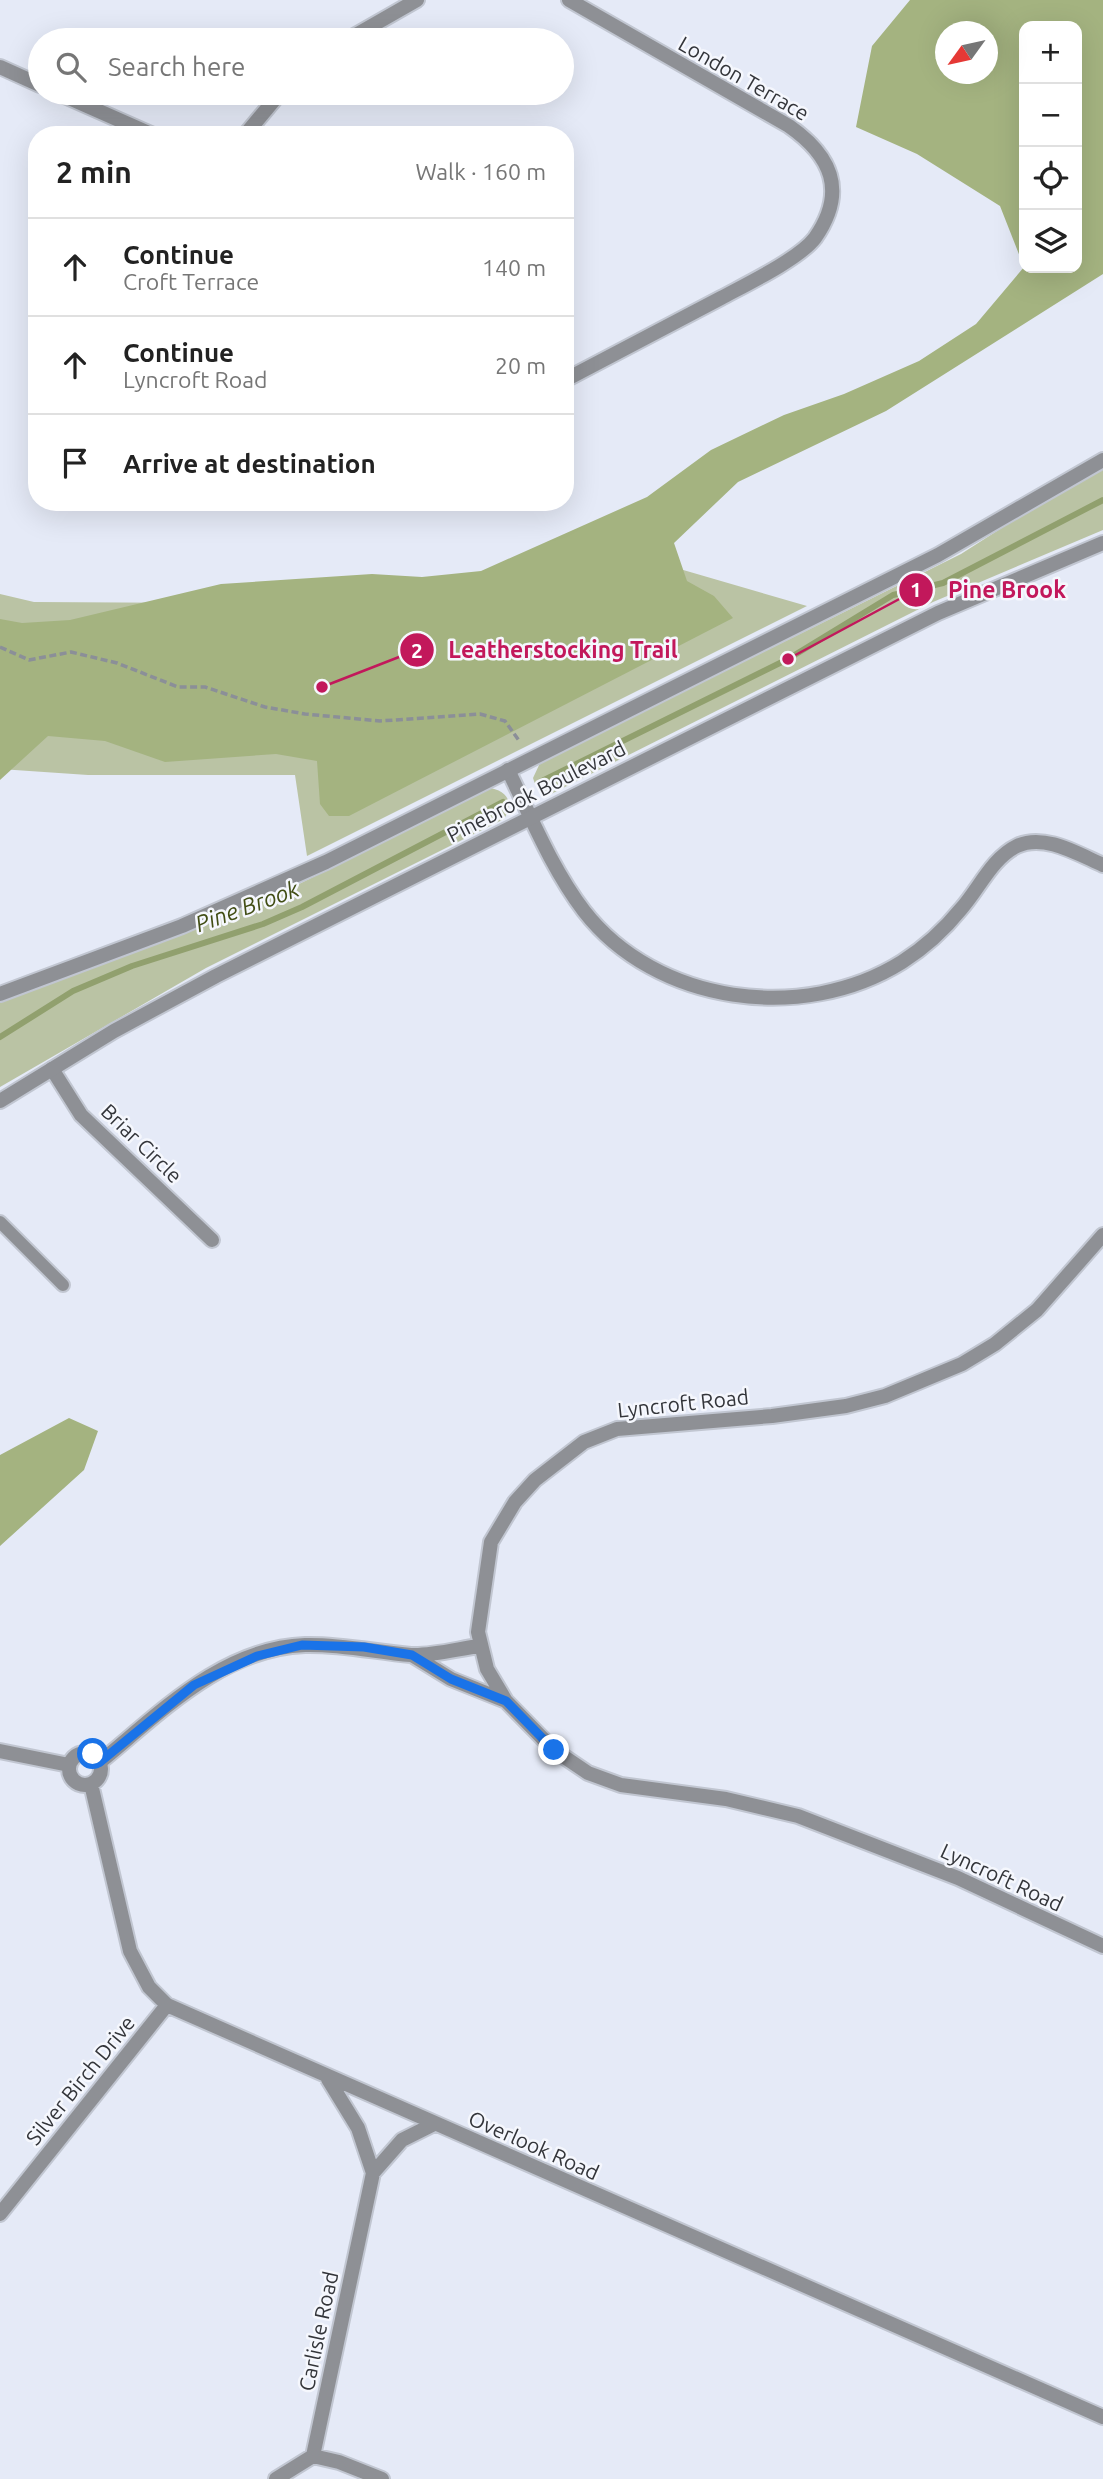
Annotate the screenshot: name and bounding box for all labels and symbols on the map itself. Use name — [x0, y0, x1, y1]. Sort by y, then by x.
north arrow — [935, 21, 998, 84]
street label: London Terrace — [675, 31, 813, 125]
callout: Pine Brook — [899, 568, 1080, 612]
text: 1 — [910, 577, 922, 601]
text: Pine Brook — [948, 577, 1066, 602]
callout: Leatherstocking Trail — [400, 628, 692, 672]
text: Leatherstocking Trail — [448, 637, 678, 662]
text: 2 — [411, 638, 423, 662]
street label: Pinebrook Boulevard — [443, 735, 629, 847]
water label: Pine Brook — [192, 876, 302, 936]
street label: Briar Circle — [97, 1099, 187, 1187]
street label: Lyncroft Road — [616, 1384, 750, 1422]
route end — [538, 1734, 569, 1765]
route start — [77, 1738, 108, 1769]
street label: Lyncroft Road — [937, 1838, 1067, 1916]
street label: Silver Birch Drive — [21, 2011, 139, 2149]
street label: Overlook Road — [465, 2106, 603, 2184]
street label: Carlisle Road — [294, 2269, 342, 2393]

